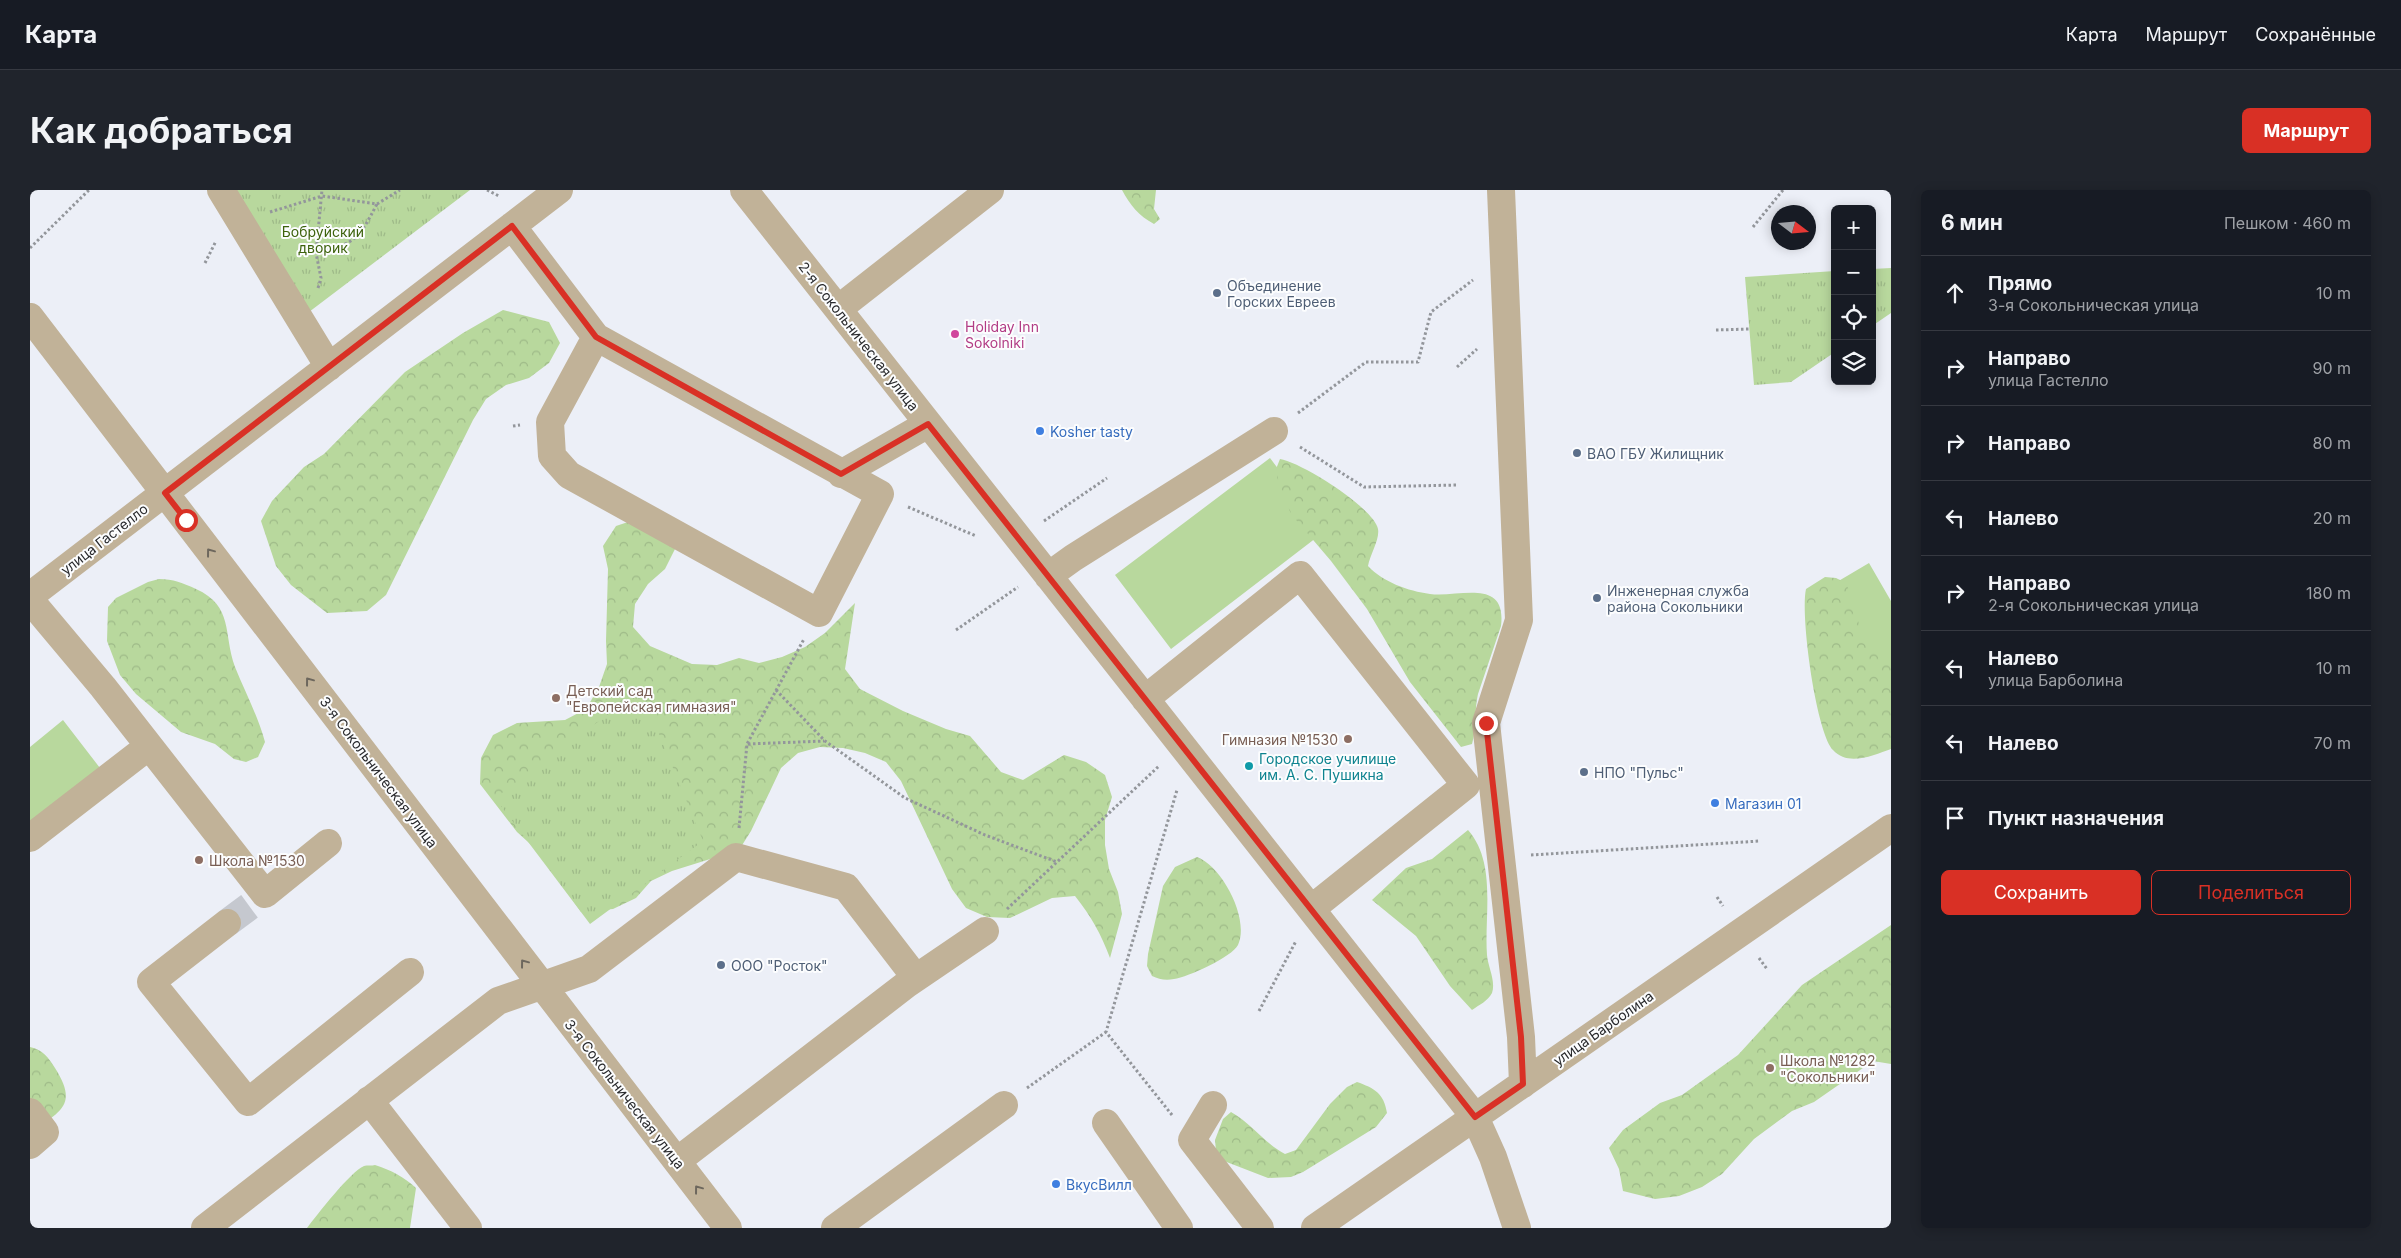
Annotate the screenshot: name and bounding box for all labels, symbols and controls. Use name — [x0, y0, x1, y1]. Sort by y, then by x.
text: Карта — [25, 20, 97, 49]
text: Карта — [2066, 24, 2118, 45]
text: Маршрут — [2146, 24, 2227, 45]
text: Сохранённые — [2255, 24, 2376, 45]
button: Маршрут — [2242, 108, 2371, 153]
text: Как добраться — [30, 109, 293, 151]
north arrow — [1771, 205, 1816, 250]
map controls — [1831, 205, 1876, 385]
button: + — [1831, 205, 1876, 250]
text: 6 мин — [1941, 210, 2003, 235]
text: Пешком · 460 m — [2224, 213, 2351, 233]
park label: Бобруйский дворик — [282, 223, 364, 256]
button: − — [1831, 250, 1876, 295]
street label: 2-я Сокольническая улица — [795, 258, 923, 414]
text: Прямо — [1988, 272, 2052, 295]
place label: Объединение Горских Евреев — [1227, 277, 1336, 310]
icon: ahead — [1941, 279, 1969, 307]
text: 10 m — [2316, 283, 2351, 303]
marker: Объединение Горских Евреев — [1211, 287, 1223, 299]
button: locate — [1831, 295, 1876, 340]
text: 3-я Сокольническая улица — [1988, 295, 2199, 315]
place label: Holiday Inn Sokolniki — [965, 318, 1039, 351]
marker: Holiday Inn Sokolniki — [949, 328, 961, 340]
button: layers — [1831, 340, 1876, 385]
text: Направо — [1988, 347, 2071, 370]
icon: right — [1941, 354, 1969, 382]
text: 90 m — [2312, 358, 2351, 378]
text: улица Гастелло — [1988, 370, 2109, 390]
place label: Kosher tasty — [1050, 423, 1133, 440]
marker: Kosher tasty — [1034, 425, 1046, 437]
icon: right — [1941, 429, 1969, 457]
text: Направо — [1988, 432, 2071, 455]
text: 80 m — [2312, 433, 2351, 453]
place label: ВАО ГБУ Жилищник — [1587, 445, 1724, 462]
marker: ВАО ГБУ Жилищник — [1571, 447, 1583, 459]
street label: улица Гастелло — [57, 500, 151, 578]
icon: left — [1941, 504, 1969, 532]
text: Налево — [1988, 507, 2059, 530]
text: 20 m — [2313, 508, 2351, 528]
route start — [175, 509, 198, 532]
one-way arrow — [208, 549, 216, 558]
text: Направо — [1988, 572, 2071, 595]
icon: right — [1941, 579, 1969, 607]
place label: Инженерная служба района Сокольники — [1607, 582, 1749, 615]
text: 180 m — [2306, 583, 2351, 603]
marker: Инженерная служба района Сокольники — [1591, 592, 1603, 604]
text: 2-я Сокольническая улица — [1988, 595, 2199, 615]
text: Налево — [1988, 647, 2059, 670]
icon: left — [1941, 654, 1969, 682]
text: 10 m — [2316, 658, 2351, 678]
text: улица Барболина — [1988, 670, 2123, 690]
one-way arrow — [306, 677, 315, 687]
place label: Детский сад "Европейская гимназия" — [566, 682, 737, 715]
marker: Детский сад "Европейская гимназия" — [550, 692, 562, 704]
street label: 3-я Сокольническая улица — [317, 693, 441, 851]
route end — [1475, 712, 1498, 735]
icon: left — [1941, 729, 1969, 757]
place label: Гимназия №1530 — [1222, 731, 1338, 748]
text: Налево — [1988, 732, 2059, 755]
marker: Гимназия №1530 — [1342, 733, 1354, 745]
text: 70 m — [2314, 733, 2351, 753]
place label: Городское училище им. А. С. Пушикна — [1259, 750, 1396, 783]
marker: Городское училище им. А. С. Пушикна — [1243, 760, 1255, 772]
place label: НПО "Пульс" — [1594, 764, 1684, 781]
marker: НПО "Пульс" — [1578, 766, 1590, 778]
place label: Магазин 01 — [1725, 795, 1801, 812]
marker: Магазин 01 — [1709, 797, 1721, 809]
icon: arrive — [1941, 804, 1969, 832]
text: Пункт назначения — [1988, 807, 2164, 830]
place label: Школа №1530 — [209, 852, 305, 869]
marker: Школа №1530 — [193, 854, 205, 866]
button: Сохранить — [1941, 870, 2141, 915]
button: Поделиться — [2151, 870, 2351, 915]
place label: ООО "Росток" — [731, 957, 828, 974]
marker: ООО "Росток" — [715, 959, 727, 971]
one-way arrow — [522, 960, 530, 969]
street label: улица Барболина — [1550, 987, 1656, 1069]
street label: 3-я Сокольническая улица — [561, 1016, 689, 1172]
place label: Школа №1282 "Сокольники" — [1780, 1052, 1876, 1085]
marker: Школа №1282 "Сокольники" — [1764, 1062, 1776, 1074]
place label: ВкусВилл — [1066, 1176, 1132, 1193]
marker: ВкусВилл — [1050, 1178, 1062, 1190]
one-way arrow — [695, 1185, 704, 1195]

